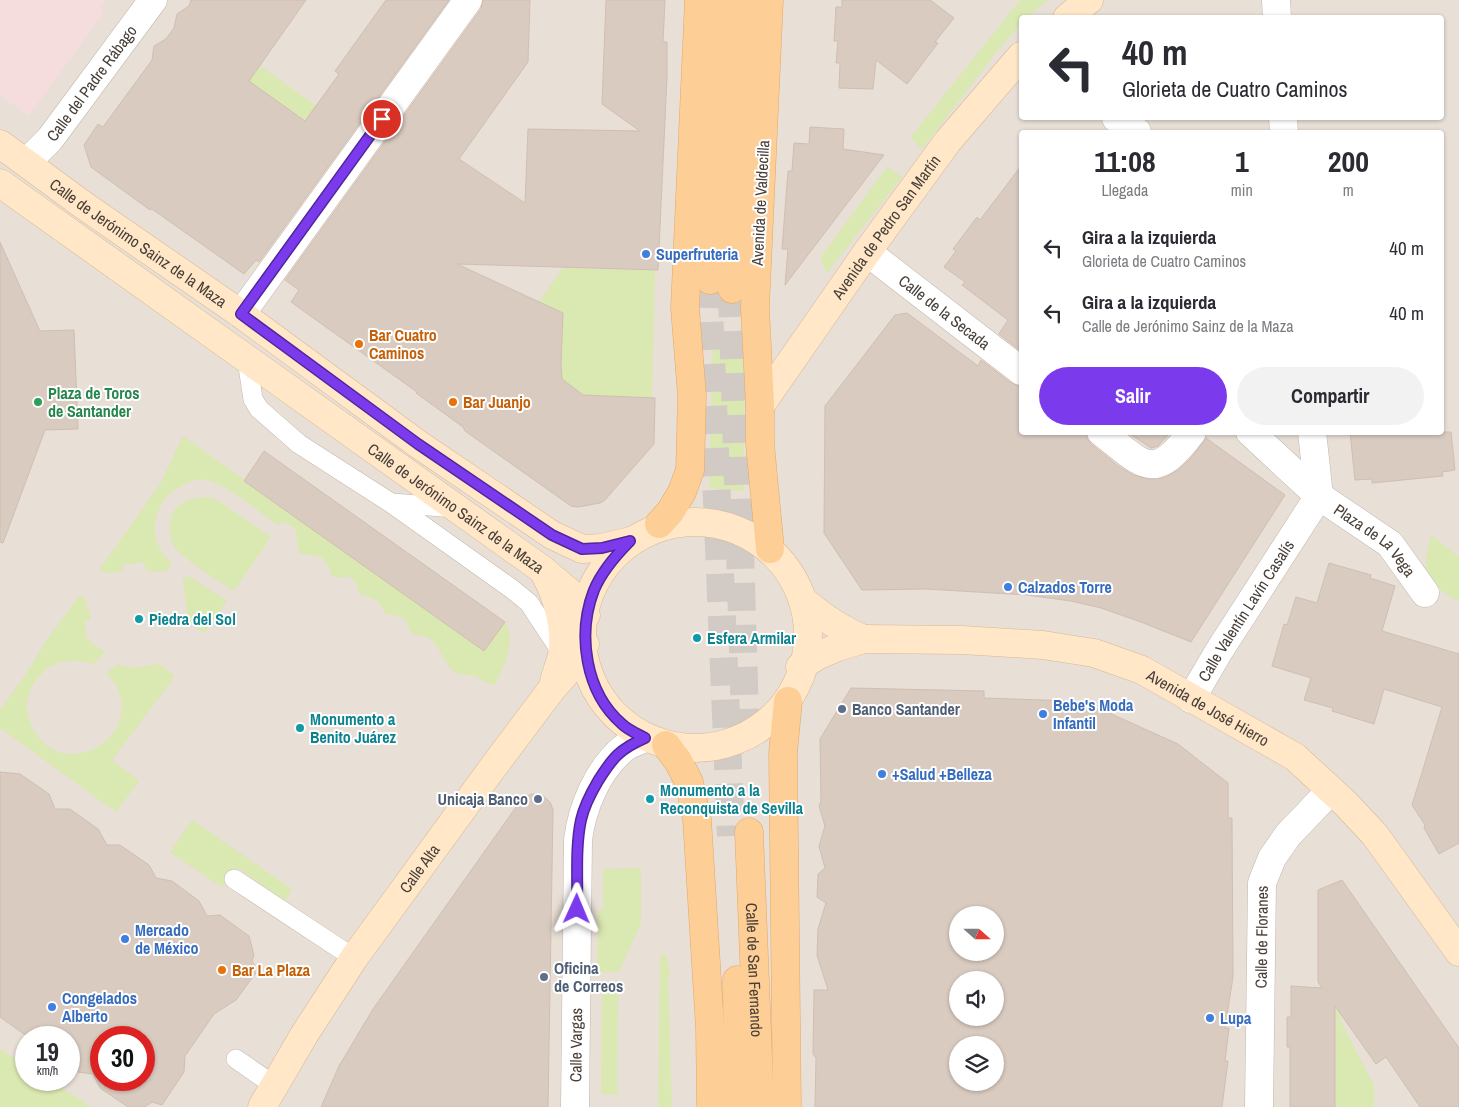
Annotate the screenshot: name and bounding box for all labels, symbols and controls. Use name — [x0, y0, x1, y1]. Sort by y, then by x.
street label: Calle del Padre Rábago — [41, 21, 142, 146]
text: 40 m — [1122, 29, 1187, 76]
icon: left — [1039, 35, 1104, 100]
text: Glorieta de Cuatro Caminos — [1122, 74, 1348, 104]
pin — [361, 98, 403, 140]
icon: arrive — [368, 105, 396, 133]
street label: Avenida de Valdecilla — [746, 139, 774, 267]
text: 11:08 — [1094, 141, 1156, 181]
text: 1 — [1235, 141, 1249, 181]
text: 200 — [1328, 141, 1369, 181]
street label: Avenida de Pedro San Martín — [826, 150, 945, 304]
street label: Calle de Jerónimo Sainz de la Maza — [45, 173, 232, 313]
text: Llegada — [1102, 179, 1148, 201]
text: min — [1231, 179, 1253, 201]
text: m — [1343, 179, 1354, 201]
text: Gira a la izquierda — [1082, 224, 1216, 250]
icon: left — [1039, 234, 1067, 262]
text: 40 m — [1389, 235, 1424, 261]
place label: Superfruteria — [656, 243, 739, 265]
marker: Superfruteria — [640, 248, 652, 260]
text: Glorieta de Cuatro Caminos — [1082, 250, 1246, 272]
street label: Calle de la Secada — [894, 270, 995, 355]
text: Gira a la izquierda — [1082, 289, 1216, 315]
icon: left — [1039, 299, 1067, 327]
text: 40 m — [1389, 300, 1424, 326]
text: Calle de Jerónimo Sainz de la Maza — [1082, 315, 1294, 337]
place label: Bar Cuatro Caminos — [369, 324, 437, 364]
marker: Bar Cuatro Caminos — [353, 338, 365, 350]
button: Salir — [1039, 367, 1227, 425]
button: Compartir — [1237, 367, 1424, 425]
place label: Plaza de Toros de Santander — [48, 382, 140, 422]
place label: Bar Juanjo — [463, 391, 531, 413]
marker: Plaza de Toros de Santander — [32, 396, 44, 408]
marker: Bar Juanjo — [447, 396, 459, 408]
street label: Calle de Jerónimo Sainz de la Maza — [363, 438, 549, 579]
street label: Plaza de La Vega — [1330, 498, 1421, 582]
street label: Calle Valentín Lavín Casalís — [1193, 535, 1299, 686]
place label: Calzados Torre — [1018, 576, 1112, 598]
marker: Calzados Torre — [1002, 581, 1014, 593]
place label: Piedra del Sol — [149, 608, 236, 630]
marker: Piedra del Sol — [133, 613, 145, 625]
place label: Esfera Armilar — [707, 627, 797, 649]
marker: Esfera Armilar — [691, 632, 703, 644]
street label: Avenida de José Hierro — [1142, 663, 1273, 751]
place label: Bebe's Moda Infantil — [1053, 694, 1134, 734]
place label: Banco Santander — [852, 698, 961, 720]
marker: Banco Santander — [836, 703, 848, 715]
place label: Monumento a Benito Juárez — [310, 708, 396, 748]
marker: Bebe's Moda Infantil — [1037, 708, 1049, 720]
marker: Monumento a Benito Juárez — [294, 722, 306, 734]
place label: +Salud +Belleza — [892, 763, 993, 785]
marker: +Salud +Belleza — [876, 768, 888, 780]
place label: Monumento a la Reconquista de Sevilla — [660, 779, 804, 819]
place label: Unicaja Banco — [438, 788, 528, 810]
marker: Unicaja Banco — [532, 793, 544, 805]
marker: Monumento a la Reconquista de Sevilla — [644, 793, 656, 805]
street label: Calle Alta — [394, 839, 445, 897]
position arrow — [550, 882, 602, 934]
street label: Calle de Floranes — [1250, 885, 1273, 989]
street label: Calle de San Fernando — [741, 902, 768, 1037]
north arrow — [949, 906, 1004, 961]
map controls — [949, 906, 1004, 1091]
place label: Mercado de México — [135, 919, 198, 959]
marker: Mercado de México — [119, 933, 131, 945]
place label: Oficina de Correos — [554, 957, 623, 997]
place label: Bar La Plaza — [232, 959, 311, 981]
marker: Bar La Plaza — [216, 964, 228, 976]
marker: Oficina de Correos — [538, 971, 550, 983]
button: sound — [949, 971, 1004, 1026]
place label: Congelados Alberto — [62, 987, 137, 1027]
marker: Congelados Alberto — [46, 1001, 58, 1013]
place label: Lupa — [1220, 1007, 1252, 1029]
street label: Calle Vargas — [564, 1008, 587, 1082]
marker: Lupa — [1204, 1012, 1216, 1024]
speed limit sign: 30 — [90, 1026, 155, 1091]
text: 19 — [36, 1035, 59, 1069]
button: layers — [949, 1036, 1004, 1091]
text: km/h — [37, 1063, 58, 1079]

